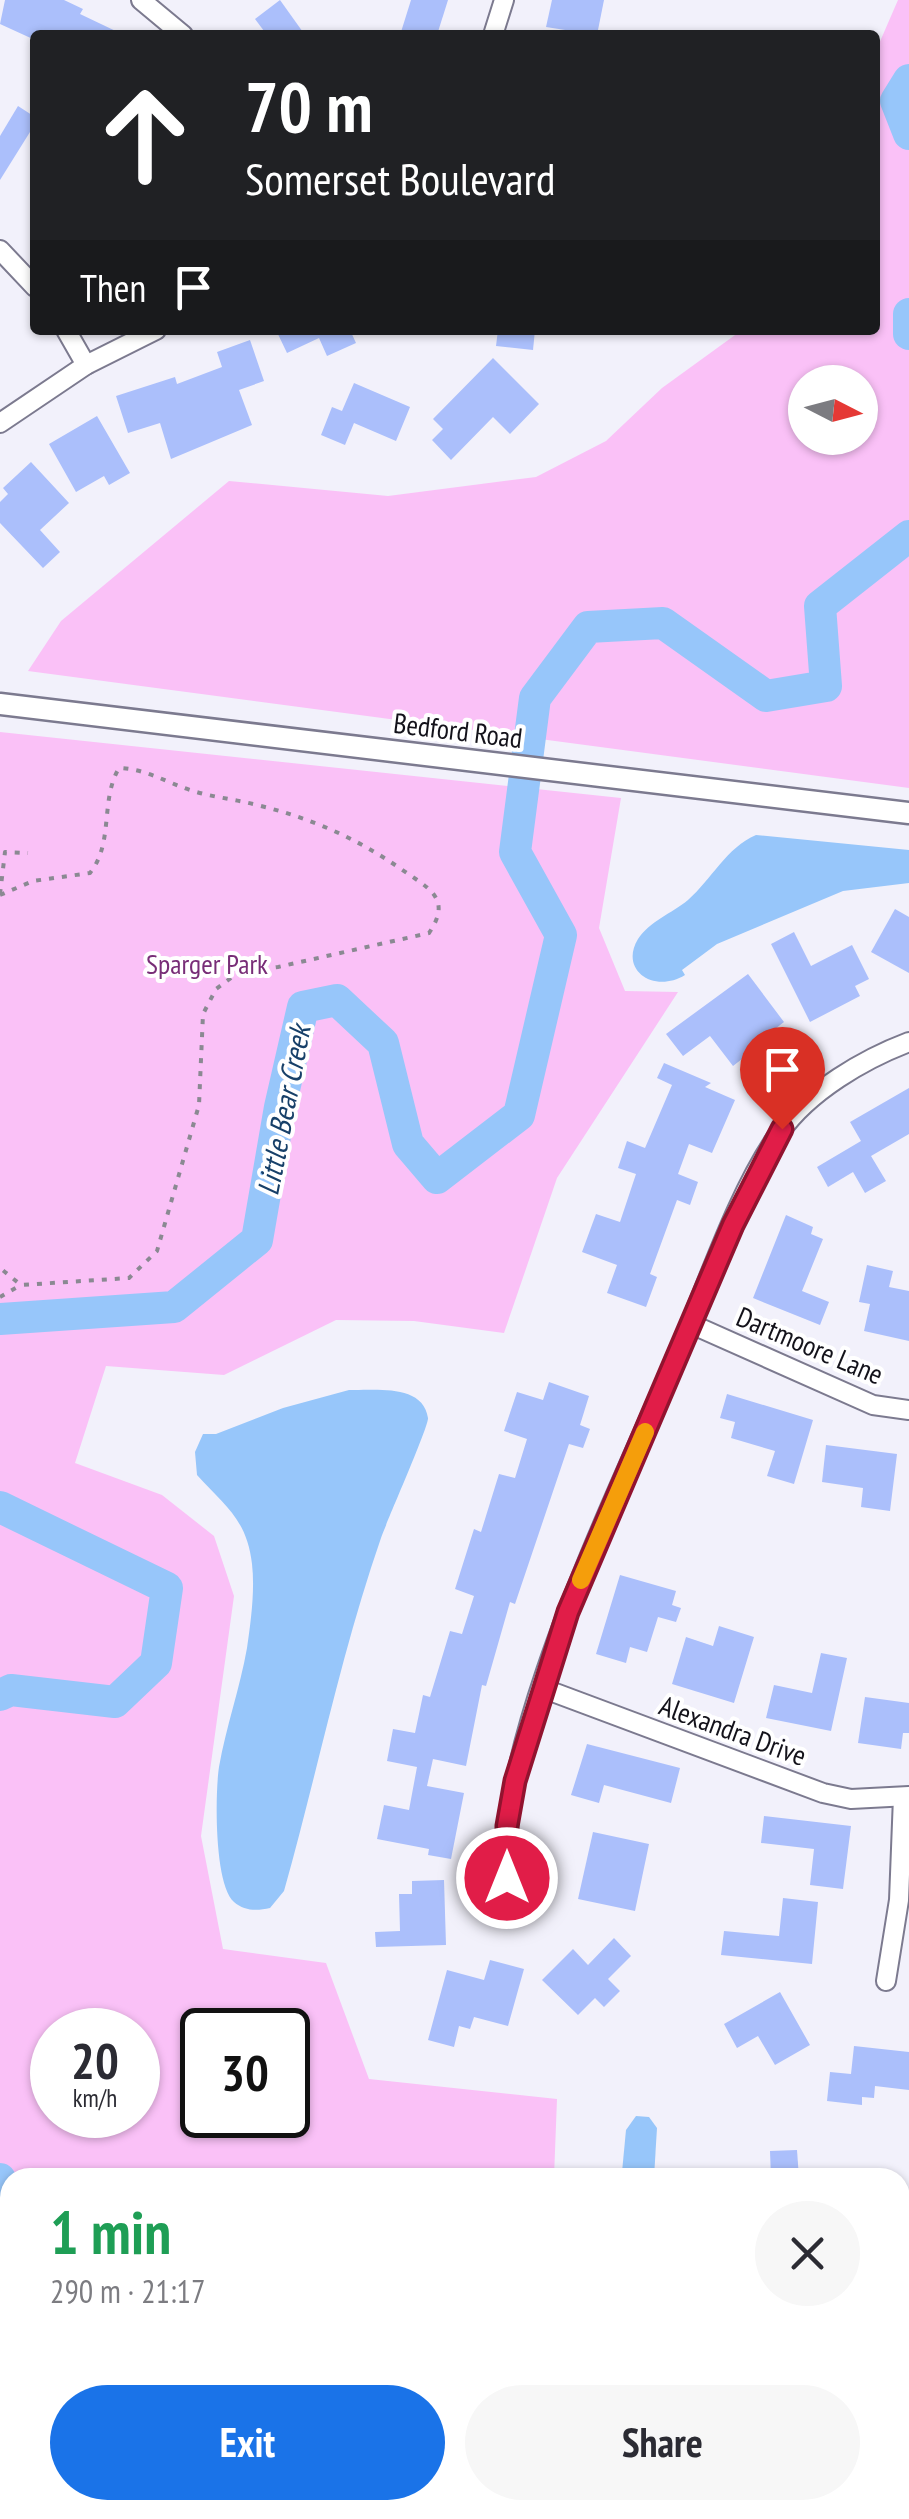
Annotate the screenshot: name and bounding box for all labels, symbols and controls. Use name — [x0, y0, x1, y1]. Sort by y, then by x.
text: 70 m — [245, 61, 373, 151]
icon: ahead — [80, 70, 210, 200]
text: Somerset Boulevard — [245, 149, 555, 207]
icon: arrive — [166, 260, 221, 315]
text: Then — [80, 263, 146, 312]
north arrow — [788, 365, 878, 455]
map controls — [788, 365, 878, 455]
street label: Bedford Road — [392, 704, 524, 756]
park label: Sparger Park — [146, 945, 268, 982]
water label: Little Bear Creek — [247, 1019, 319, 1198]
pin — [740, 1027, 825, 1130]
icon: arrive — [755, 1042, 810, 1097]
street label: Dartmoore Lane — [731, 1298, 889, 1392]
street label: Alexandra Drive — [654, 1686, 812, 1774]
position arrow — [455, 1826, 559, 1930]
speed limit sign: 30 — [180, 2008, 310, 2138]
text: 20 — [71, 2028, 119, 2093]
text: km/h — [73, 2082, 117, 2114]
text: 1 min — [50, 2193, 171, 2271]
button: close — [755, 2201, 860, 2306]
text: 290 m · 21:17 — [50, 2270, 205, 2312]
button: Exit — [50, 2385, 445, 2500]
button: Share — [465, 2385, 860, 2500]

